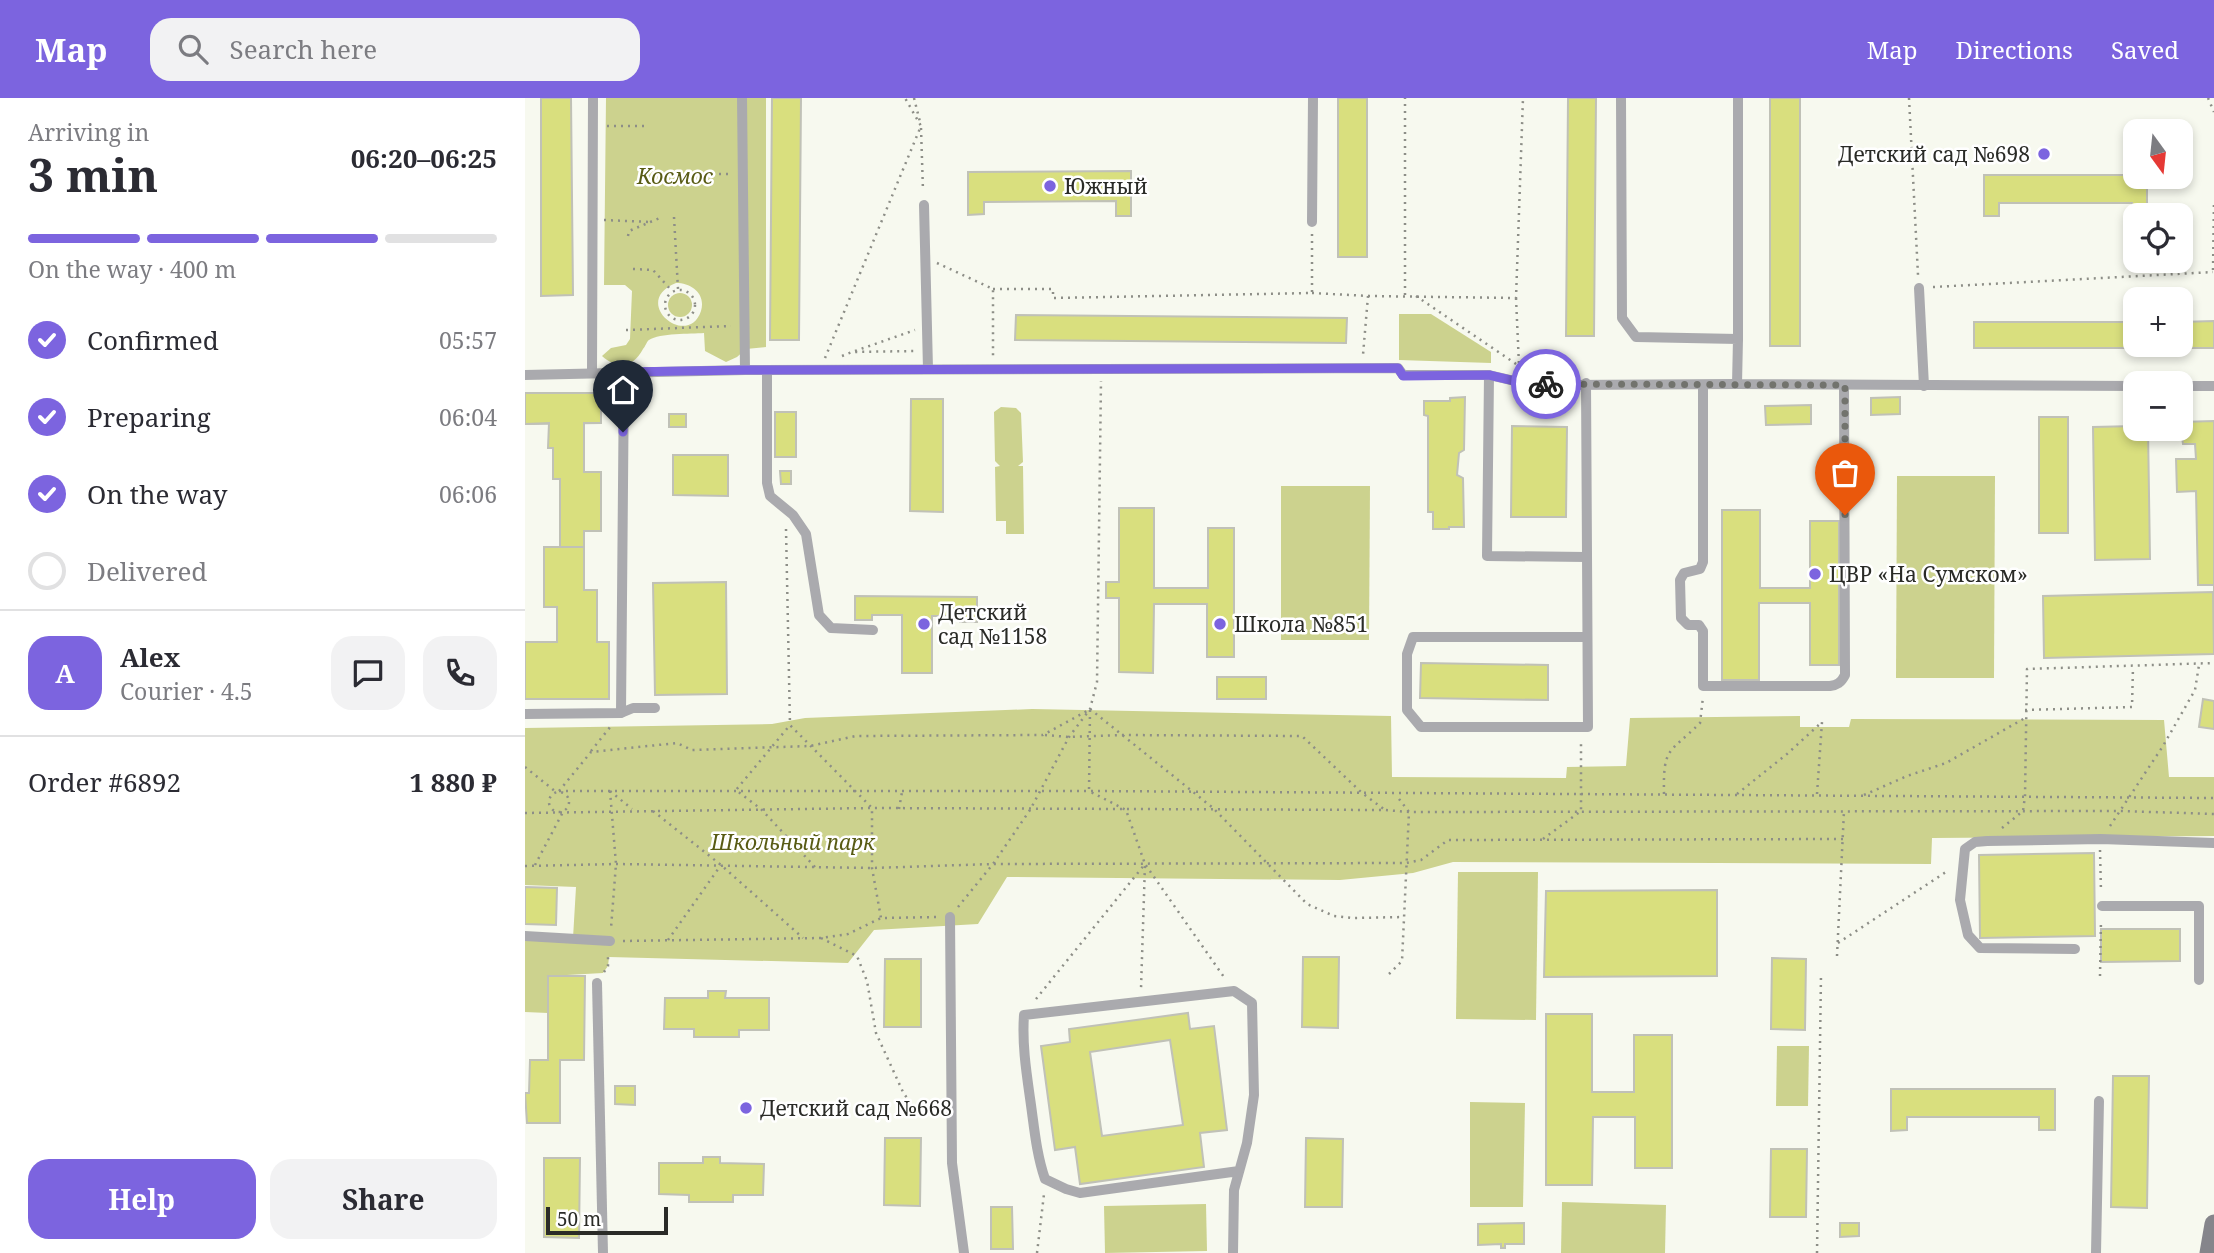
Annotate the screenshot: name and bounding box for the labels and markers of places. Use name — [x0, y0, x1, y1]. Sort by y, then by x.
place label: Детский сад №698 — [1838, 140, 2030, 168]
marker: Детский сад №698 — [2036, 146, 2052, 162]
place label: Южный — [1064, 172, 1148, 200]
marker: Южный — [1042, 178, 1058, 194]
pin — [593, 360, 653, 432]
pin — [1815, 443, 1875, 515]
place label: ЦВР «На Сумском» — [1829, 560, 2028, 588]
marker: ЦВР «На Сумском» — [1807, 566, 1823, 582]
place label: Детский сад №1158 — [938, 598, 1047, 650]
place label: Школа №851 — [1234, 610, 1368, 638]
marker: Детский сад №1158 — [916, 616, 932, 632]
marker: Школа №851 — [1212, 616, 1228, 632]
place label: Детский сад №668 — [760, 1094, 952, 1122]
marker: Детский сад №668 — [738, 1100, 754, 1116]

